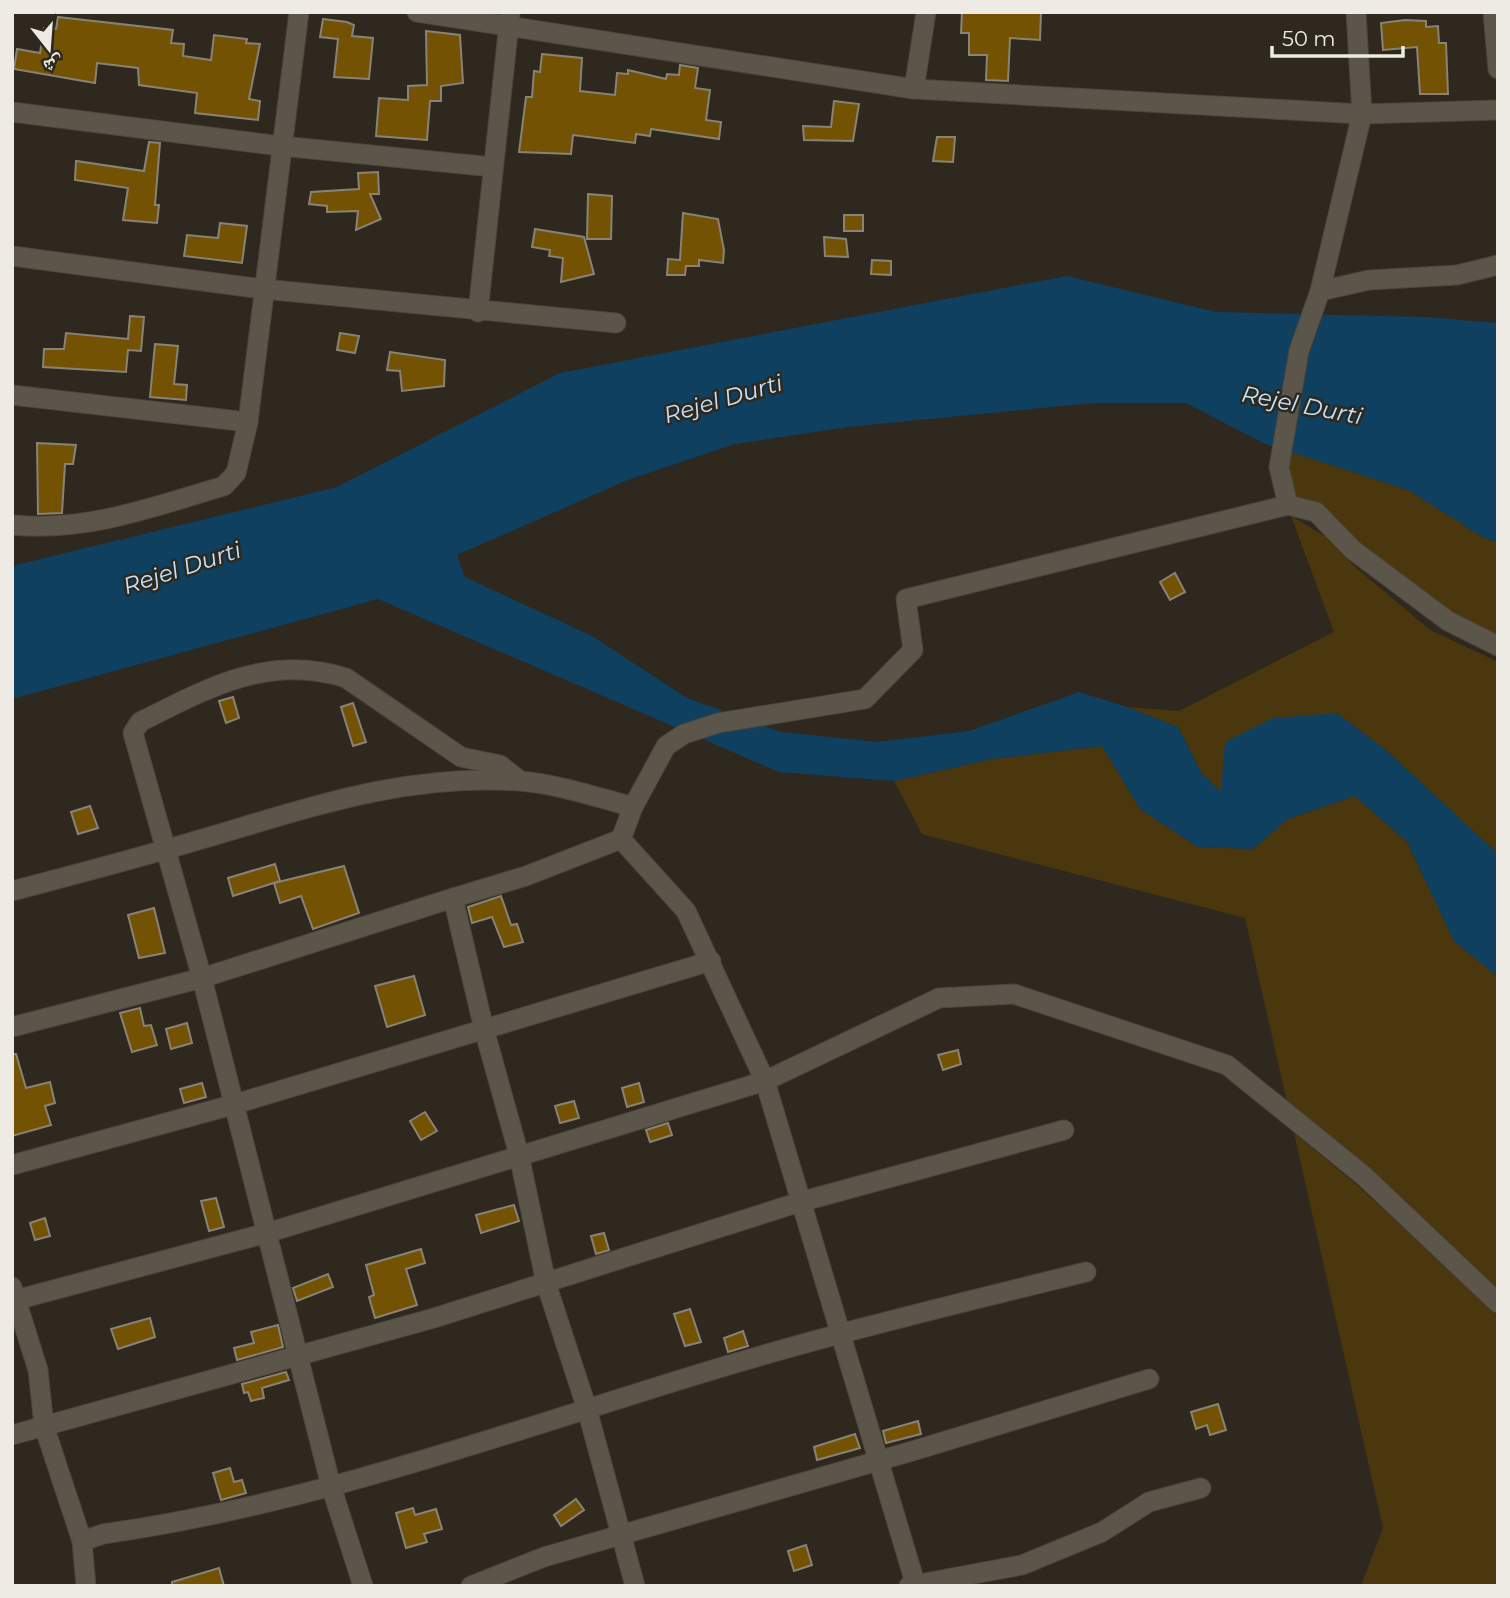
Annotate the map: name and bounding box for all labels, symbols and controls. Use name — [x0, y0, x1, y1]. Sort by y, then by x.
north arrow — [14, 14, 84, 84]
scale bar — [1272, 14, 1403, 58]
text: 50 m — [1282, 26, 1336, 51]
text: ش — [41, 51, 67, 79]
water label: Rejel Durti — [660, 368, 786, 429]
water label: Rejel Durti — [1239, 380, 1366, 431]
water label: Rejel Durti — [119, 536, 245, 600]

